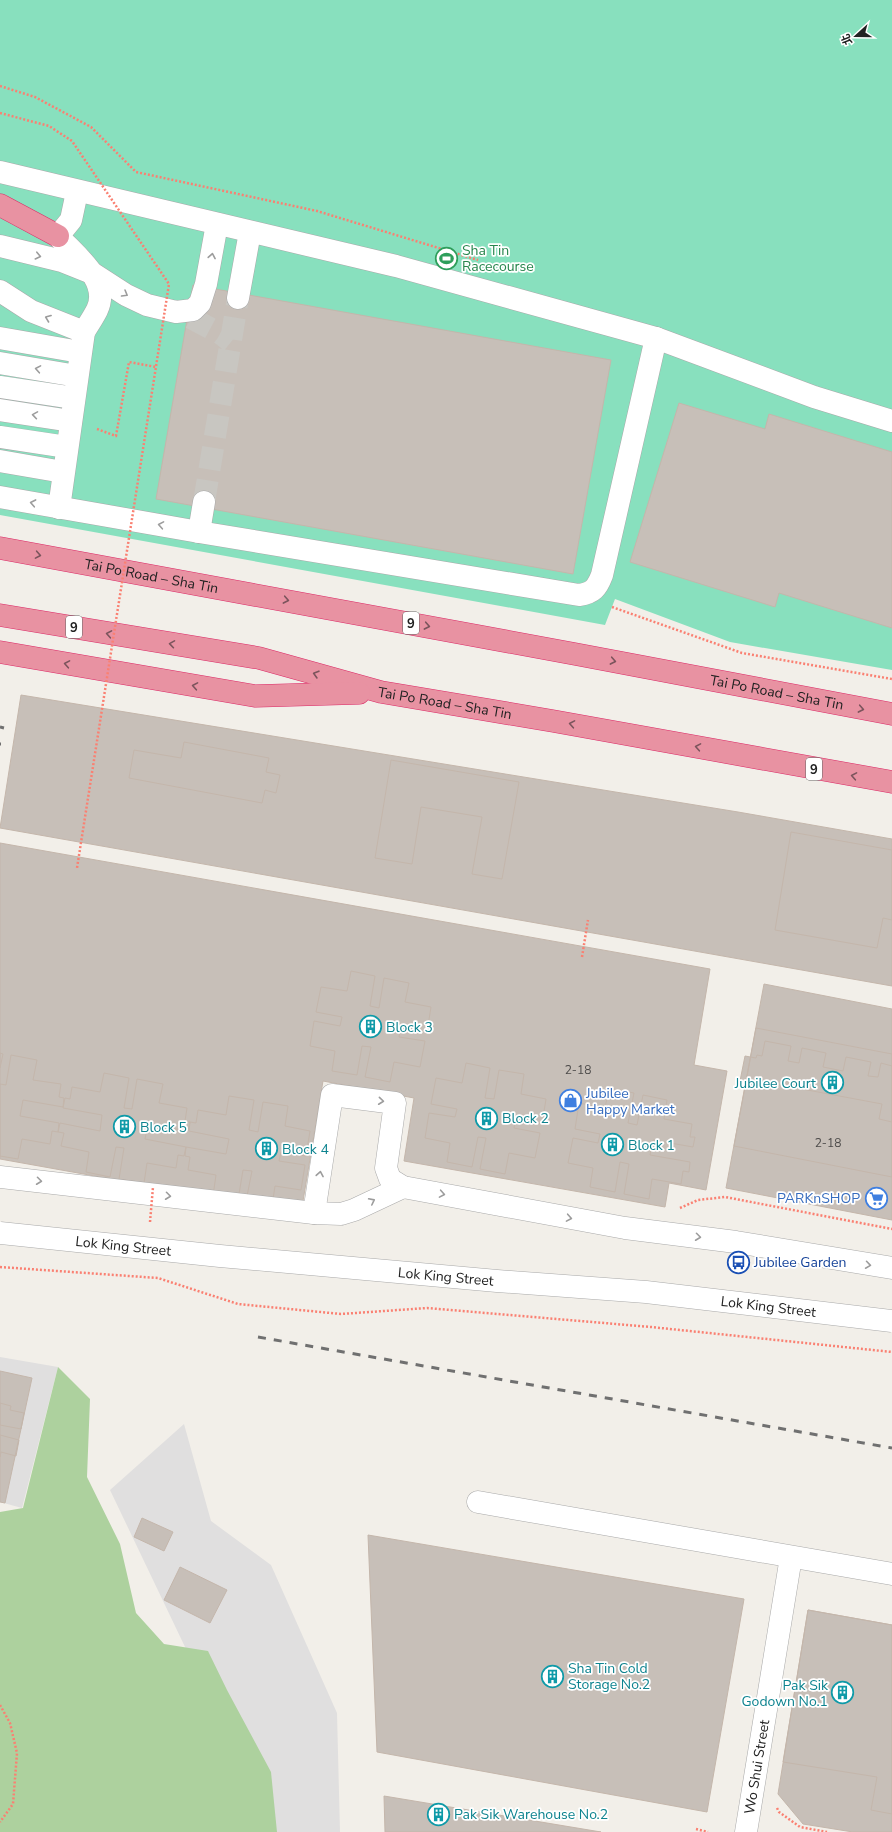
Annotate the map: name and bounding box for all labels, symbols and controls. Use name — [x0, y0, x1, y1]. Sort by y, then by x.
north arrow — [836, 16, 876, 56]
text: 北 — [838, 32, 856, 47]
place label: Sha Tin Racecourse — [462, 241, 534, 276]
sports icon: Sha Tin Racecourse — [433, 245, 459, 271]
one-way arrow — [35, 251, 41, 259]
one-way arrow — [207, 253, 215, 259]
one-way arrow — [121, 290, 128, 297]
one-way arrow — [44, 314, 51, 322]
one-way arrow — [35, 366, 41, 374]
one-way arrow — [32, 411, 38, 420]
one-way arrow — [30, 499, 36, 508]
one-way arrow — [158, 522, 164, 530]
one-way arrow — [35, 550, 41, 559]
street label: Tai Po Road – Sha Tin — [83, 555, 220, 598]
one-way arrow — [282, 595, 289, 604]
road number: 9 — [403, 612, 419, 634]
road number: 9 — [66, 616, 82, 638]
one-way arrow — [424, 622, 430, 630]
one-way arrow — [106, 630, 112, 638]
one-way arrow — [169, 640, 175, 649]
one-way arrow — [610, 657, 616, 665]
one-way arrow — [64, 660, 70, 669]
one-way arrow — [313, 670, 320, 679]
street label: Tai Po Road – Sha Tin — [708, 671, 845, 715]
one-way arrow — [192, 682, 198, 691]
street label: Tai Po Road – Sha Tin — [376, 683, 513, 724]
one-way arrow — [858, 704, 865, 713]
one-way arrow — [569, 721, 575, 729]
one-way arrow — [695, 744, 702, 752]
road number: 9 — [806, 758, 822, 780]
one-way arrow — [850, 772, 857, 781]
building icon: Block 3 — [357, 1014, 383, 1040]
place label: Block 3 — [386, 1018, 433, 1037]
house number: 2-18 — [565, 1062, 591, 1078]
building icon: Jubilee Court — [819, 1070, 845, 1096]
place label: Jubilee Court — [734, 1074, 816, 1093]
place label: Jubilee Happy Market — [585, 1084, 675, 1119]
shop icon: Jubilee Happy Market — [557, 1088, 583, 1114]
one-way arrow — [378, 1097, 385, 1106]
building icon: Block 2 — [473, 1105, 499, 1131]
place label: Block 2 — [502, 1109, 549, 1128]
building icon: Block 5 — [111, 1114, 137, 1140]
place label: Block 5 — [140, 1118, 187, 1137]
building icon: Block 1 — [599, 1132, 625, 1158]
house number: 2-18 — [815, 1135, 841, 1151]
building icon: Block 4 — [254, 1136, 280, 1162]
place label: Block 1 — [628, 1136, 675, 1155]
place label: Block 4 — [282, 1140, 329, 1159]
one-way arrow — [315, 1171, 324, 1177]
one-way arrow — [36, 1176, 42, 1185]
supermarket icon: PARKnSHOP — [863, 1185, 889, 1211]
place label: PARKnSHOP — [777, 1189, 860, 1208]
one-way arrow — [438, 1190, 445, 1198]
one-way arrow — [165, 1191, 171, 1200]
one-way arrow — [368, 1198, 375, 1206]
one-way arrow — [566, 1213, 573, 1221]
street label: Lok King Street — [75, 1232, 172, 1261]
one-way arrow — [695, 1232, 701, 1241]
bus stop icon: Jubilee Garden — [725, 1249, 751, 1275]
place label: Jubilee Garden — [753, 1253, 846, 1272]
one-way arrow — [865, 1260, 871, 1269]
street label: Lok King Street — [397, 1263, 495, 1291]
street label: Lok King Street — [720, 1292, 817, 1322]
place label: Sha Tin Cold Storage No.2 — [568, 1659, 650, 1694]
building icon: Sha Tin Cold Storage No.2 — [539, 1663, 565, 1689]
place label: Pak Sik Godown No.1 — [741, 1676, 829, 1711]
building icon: Pak Sik Godown No.1 — [830, 1680, 856, 1706]
street label: Wo Shui Street — [740, 1718, 774, 1816]
building icon: Pak Sik Warehouse No.2 — [426, 1801, 452, 1827]
place label: Pak Sik Warehouse No.2 — [454, 1805, 608, 1824]

